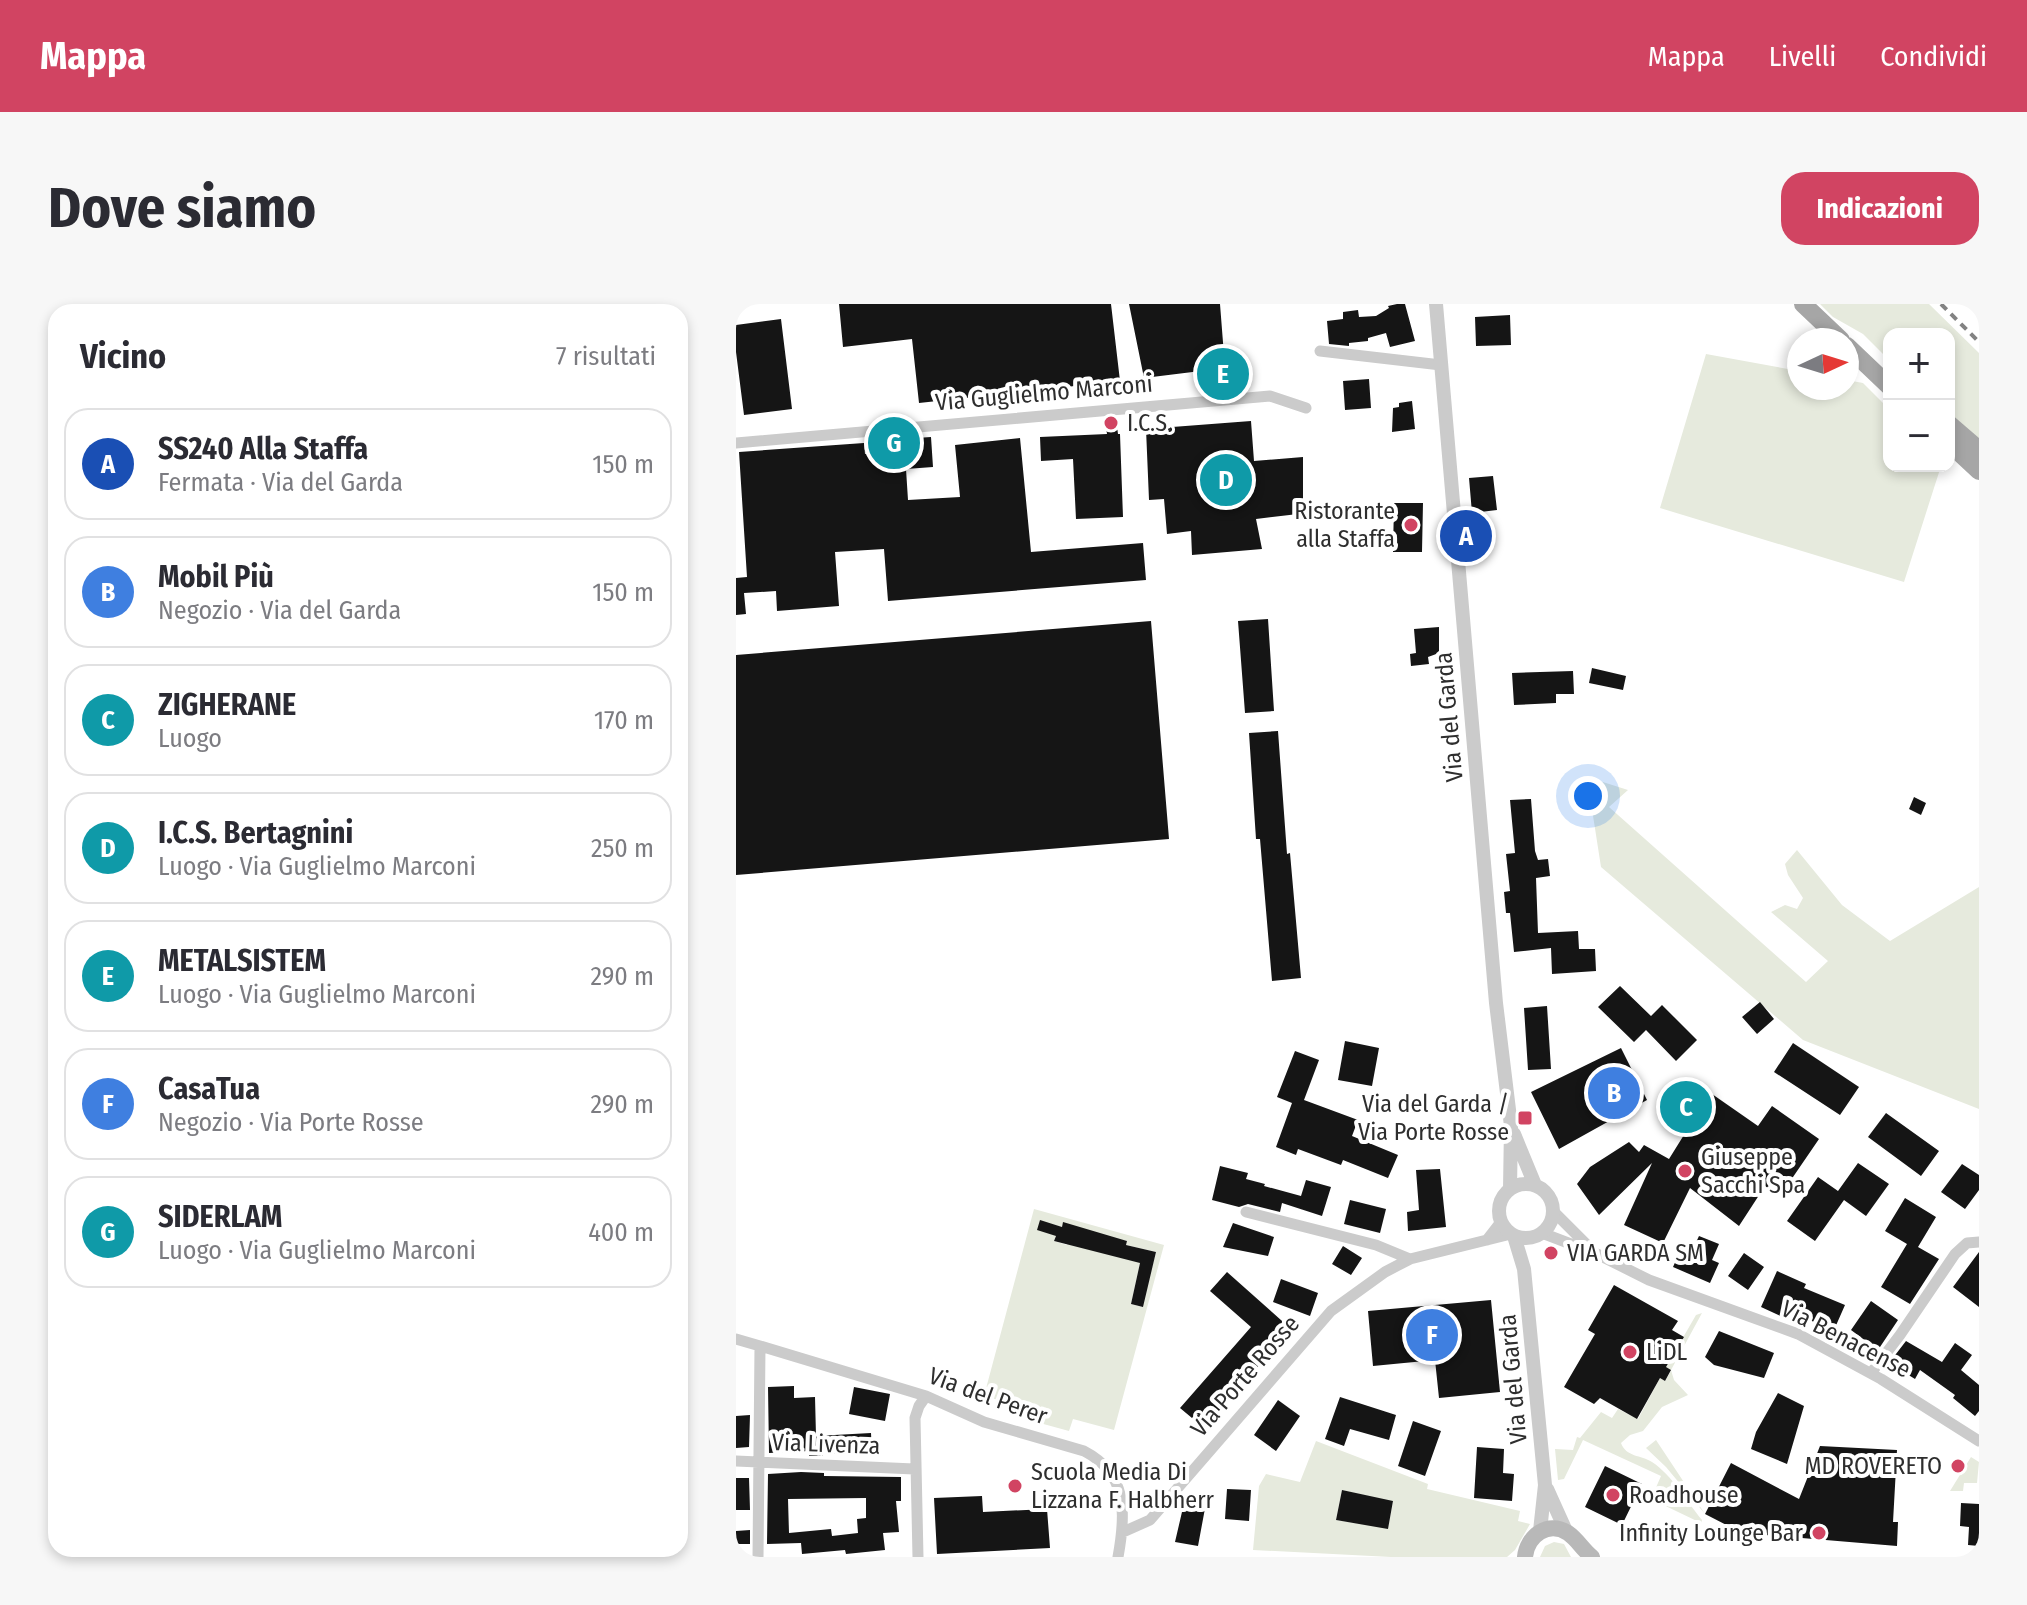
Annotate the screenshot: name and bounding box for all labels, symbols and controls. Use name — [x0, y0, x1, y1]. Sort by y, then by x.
text: Mappa — [40, 33, 146, 79]
text: Mappa — [1648, 40, 1725, 73]
text: Livelli — [1769, 40, 1836, 73]
text: Condividi — [1880, 40, 1987, 73]
button: Indicazioni — [1781, 172, 1979, 245]
text: Dove siamo — [48, 175, 316, 242]
north arrow — [1787, 328, 1859, 400]
map controls — [1883, 328, 1955, 472]
button: + — [1883, 328, 1955, 400]
text: Vicino — [80, 336, 166, 377]
text: 7 risultati — [556, 341, 656, 372]
pin: E — [1197, 344, 1249, 404]
street label: Via Guglielmo Marconi — [934, 370, 1154, 416]
button: − — [1883, 400, 1955, 472]
place label: I.C.S. — [1127, 409, 1172, 437]
pin: G — [868, 413, 920, 473]
marker: I.C.S. — [1102, 414, 1120, 432]
text: SS240 Alla Staffa — [158, 431, 368, 467]
text: A — [101, 449, 115, 480]
text: 150 m — [592, 449, 654, 480]
pin: D — [1200, 450, 1252, 510]
text: Fermata · Via del Garda — [158, 467, 403, 498]
place label: Ristorante alla Staffa — [1294, 497, 1395, 553]
pin: A — [1440, 506, 1492, 566]
marker: Ristorante alla Staffa — [1402, 516, 1420, 534]
text: Mobil Più — [158, 559, 274, 595]
text: B — [101, 577, 115, 608]
text: 150 m — [592, 577, 654, 608]
text: Negozio · Via del Garda — [158, 595, 401, 626]
street label: Via del Garda — [1429, 651, 1469, 783]
text: ZIGHERANE — [158, 687, 296, 723]
text: C — [101, 705, 115, 736]
text: 170 m — [594, 705, 654, 736]
text: Luogo — [158, 723, 222, 754]
your location — [1568, 776, 1608, 816]
text: I.C.S. Bertagnini — [158, 815, 353, 851]
text: D — [100, 833, 116, 864]
text: 250 m — [591, 833, 654, 864]
text: Luogo · Via Guglielmo Marconi — [158, 851, 476, 882]
text: METALSISTEM — [158, 943, 326, 979]
text: E — [102, 961, 114, 992]
text: 290 m — [590, 961, 654, 992]
text: Luogo · Via Guglielmo Marconi — [158, 979, 476, 1010]
pin: B — [1588, 1063, 1640, 1123]
text: CasaTua — [158, 1071, 260, 1107]
pin: C — [1660, 1077, 1712, 1137]
text: F — [102, 1089, 114, 1120]
text: 290 m — [590, 1089, 654, 1120]
place label: Via del Garda / Via Porte Rosse — [1358, 1090, 1509, 1146]
text: Negozio · Via Porte Rosse — [158, 1107, 424, 1138]
marker: Via del Garda / Via Porte Rosse — [1516, 1109, 1534, 1127]
place label: Giuseppe Sacchi Spa — [1701, 1143, 1805, 1199]
marker: Giuseppe Sacchi Spa — [1676, 1162, 1694, 1180]
text: SIDERLAM — [158, 1199, 282, 1235]
text: G — [100, 1217, 116, 1248]
text: 400 m — [588, 1217, 654, 1248]
text: Luogo · Via Guglielmo Marconi — [158, 1235, 476, 1266]
place label: VIA GARDA SM — [1567, 1239, 1704, 1267]
marker: VIA GARDA SM — [1542, 1244, 1560, 1262]
street label: Via Benacense — [1777, 1294, 1915, 1384]
pin: F — [1406, 1305, 1458, 1365]
street label: Via Porte Rosse — [1185, 1310, 1305, 1442]
street label: Via del Garda — [1493, 1313, 1533, 1445]
place label: LiDL — [1646, 1338, 1688, 1366]
marker: LiDL — [1621, 1343, 1639, 1361]
street label: Via del Perer — [925, 1362, 1052, 1431]
street label: Via Livenza — [771, 1428, 881, 1460]
place label: MD ROVERETO — [1804, 1452, 1942, 1480]
marker: MD ROVERETO — [1949, 1457, 1967, 1475]
place label: Scuola Media Di Lizzana F. Halbherr — [1031, 1458, 1215, 1514]
marker: Scuola Media Di Lizzana F. Halbherr — [1006, 1477, 1024, 1495]
place label: Roadhouse — [1629, 1481, 1739, 1509]
marker: Roadhouse — [1604, 1486, 1622, 1504]
place label: Infinity Lounge Bar — [1619, 1519, 1804, 1547]
marker: Infinity Lounge Bar — [1810, 1524, 1828, 1542]

